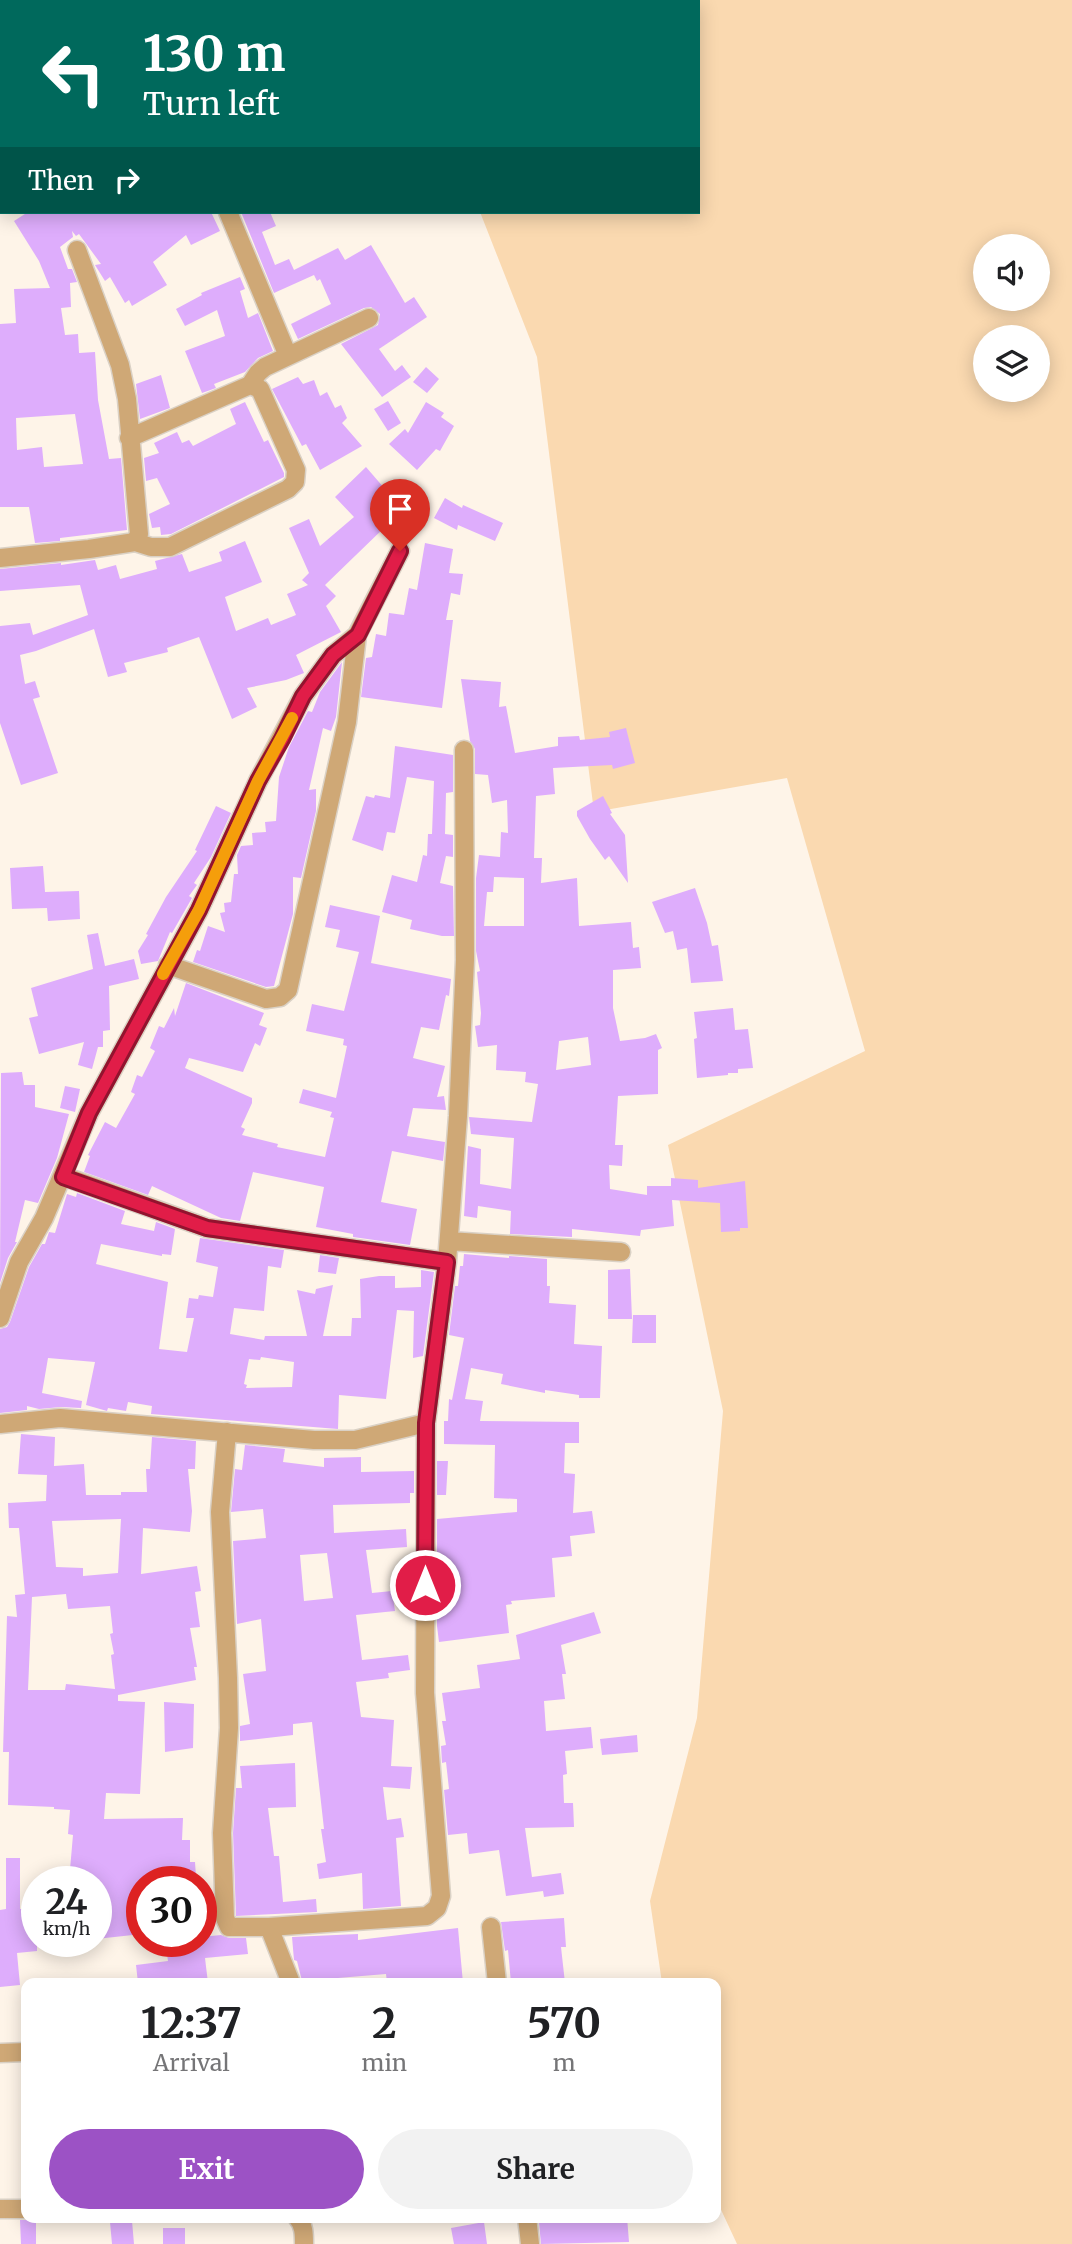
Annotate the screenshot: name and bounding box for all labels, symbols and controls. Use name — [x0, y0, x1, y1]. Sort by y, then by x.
text: 130 m — [143, 23, 286, 84]
icon: left — [28, 28, 119, 119]
text: Turn left — [143, 84, 280, 124]
icon: right — [108, 161, 146, 199]
text: Then — [28, 164, 94, 197]
map controls — [973, 234, 1050, 402]
button: sound — [973, 234, 1050, 311]
button: layers — [973, 325, 1050, 402]
pin — [370, 479, 430, 551]
icon: arrive — [381, 490, 419, 528]
position arrow — [388, 1548, 462, 1622]
speed limit sign: 30 — [126, 1866, 217, 1957]
text: 24 — [45, 1880, 88, 1924]
text: km/h — [43, 1917, 90, 1940]
text: 12:37 — [141, 1997, 242, 2049]
text: 2 — [372, 1997, 397, 2049]
text: 570 — [527, 1997, 601, 2049]
text: Arrival — [153, 2048, 230, 2077]
text: min — [362, 2048, 407, 2077]
text: m — [553, 2048, 575, 2077]
button: Exit — [49, 2129, 364, 2209]
button: Share — [378, 2129, 693, 2209]

